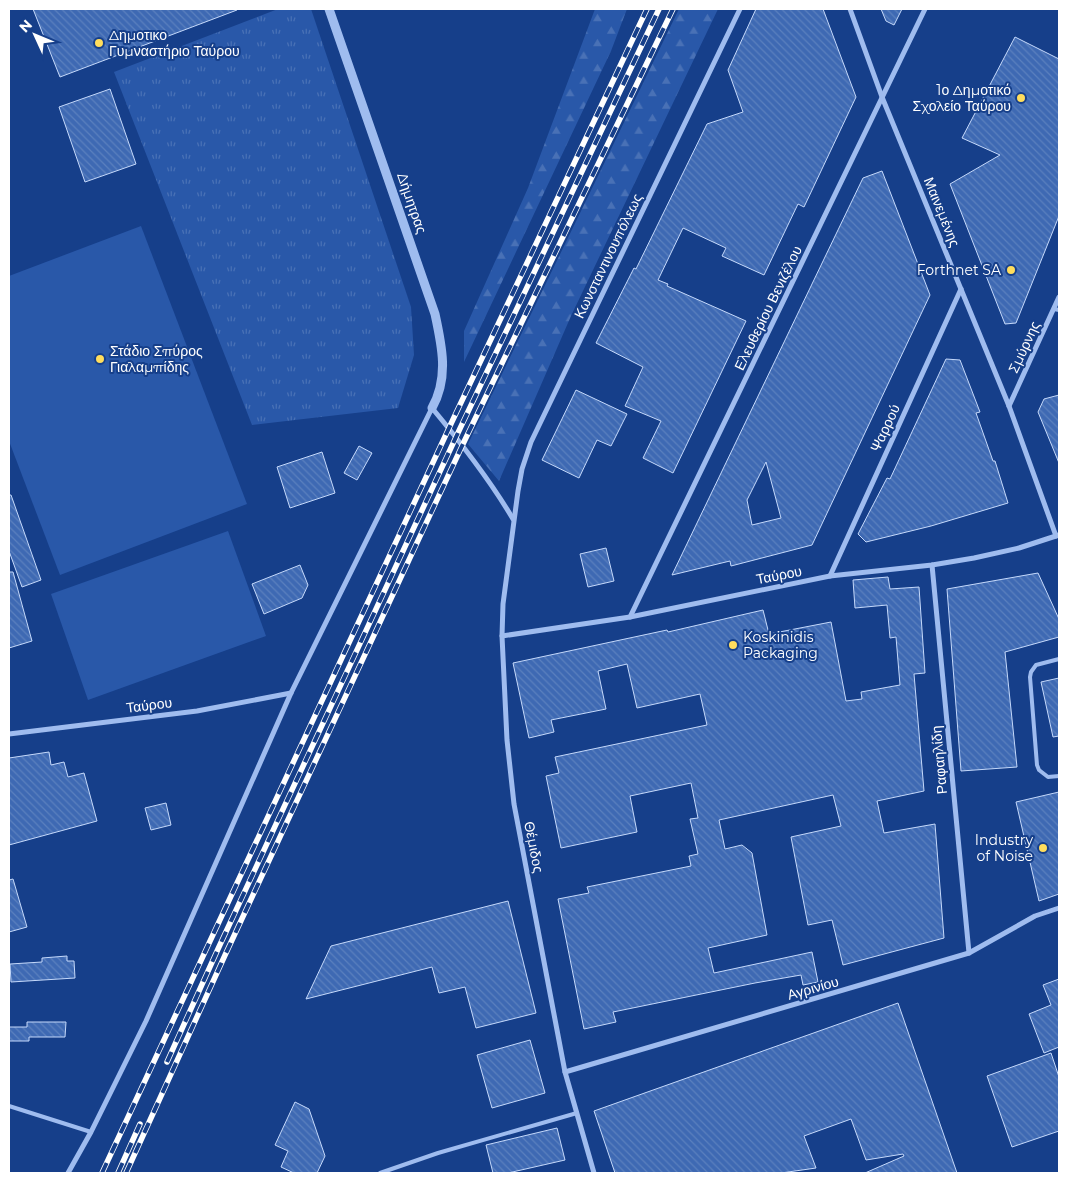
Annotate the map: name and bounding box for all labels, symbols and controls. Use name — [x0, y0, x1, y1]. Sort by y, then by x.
north arrow — [10, 10, 60, 60]
text: N — [15, 16, 36, 36]
place label: Δημοτικο Γυμναστήριο Ταύρου — [109, 26, 240, 60]
marker: Δημοτικο Γυμναστήριο Ταύρου — [93, 37, 105, 49]
place label: 1ο Δημοτικό Σχολείο Ταύρου — [913, 81, 1011, 115]
marker: 1ο Δημοτικό Σχολείο Ταύρου — [1015, 92, 1027, 104]
street label: Δήμητρας — [393, 170, 431, 236]
street label: Μαινεμένης — [920, 175, 964, 250]
street label: Κωνσταντινουπόλεως — [570, 190, 646, 321]
street label: Ελευθερίου Βενιζέλου — [730, 243, 806, 373]
place label: Forthnet SA — [917, 261, 1002, 279]
marker: Forthnet SA — [1005, 264, 1017, 276]
street label: Σμύρνης — [1004, 318, 1044, 376]
place label: Στάδιο Σπύρος Γιαλαμπίδης — [110, 342, 203, 376]
marker: Στάδιο Σπύρος Γιαλαμπίδης — [94, 353, 106, 365]
street label: Ψαρρού — [866, 401, 904, 455]
street label: Ταύρου — [755, 562, 803, 588]
place label: Koskinidis Packaging — [743, 628, 818, 662]
marker: Koskinidis Packaging — [727, 639, 739, 651]
street label: Ταύρου — [125, 693, 173, 717]
street label: Ραφαηλίδη — [927, 725, 951, 795]
street label: Θέμιδος — [520, 820, 548, 875]
place label: Industry of Noise — [975, 831, 1033, 865]
marker: Industry of Noise — [1037, 842, 1049, 854]
street label: Αγρινίου — [785, 972, 841, 1004]

